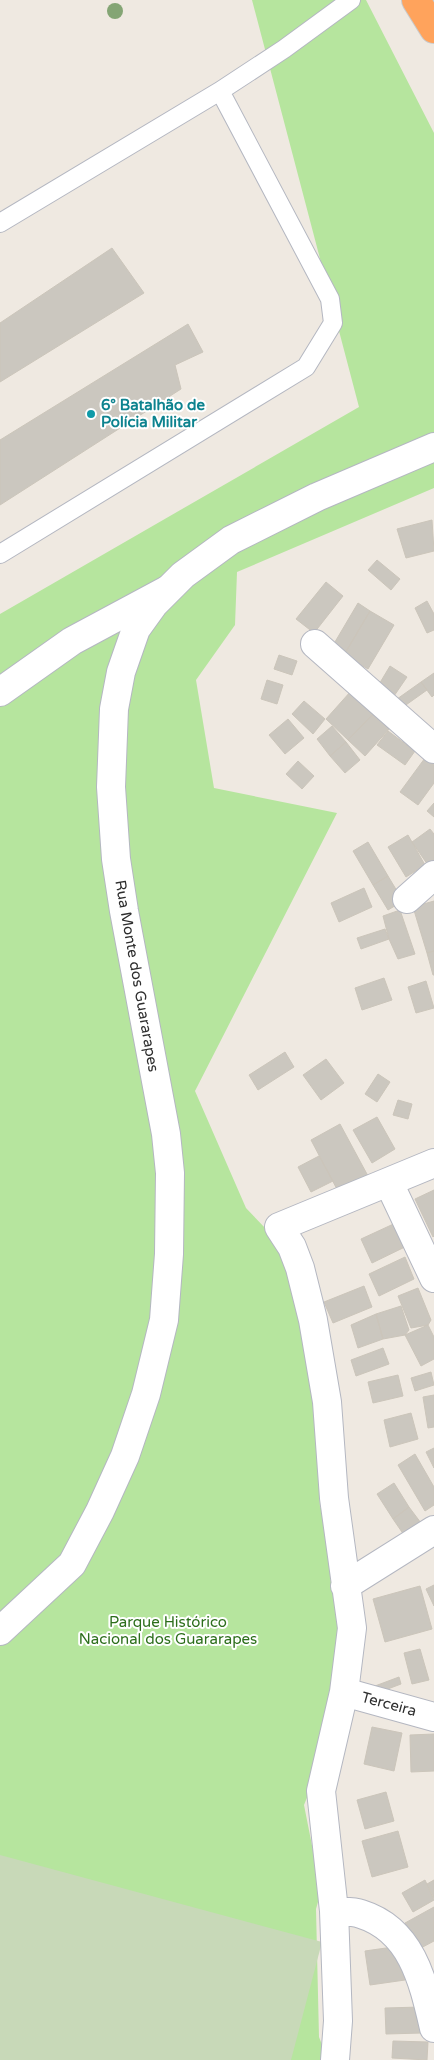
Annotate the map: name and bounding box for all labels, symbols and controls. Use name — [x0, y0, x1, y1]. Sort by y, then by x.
place label: 6° Batalhão de Polícia Militar — [101, 396, 205, 431]
marker: 6° Batalhão de Polícia Militar — [85, 408, 97, 420]
street label: Rua Monte dos Guararapes — [111, 879, 163, 1073]
park label: Parque Histórico Nacional dos Guararapes — [79, 1613, 257, 1648]
street label: Terceira — [359, 1688, 419, 1720]

